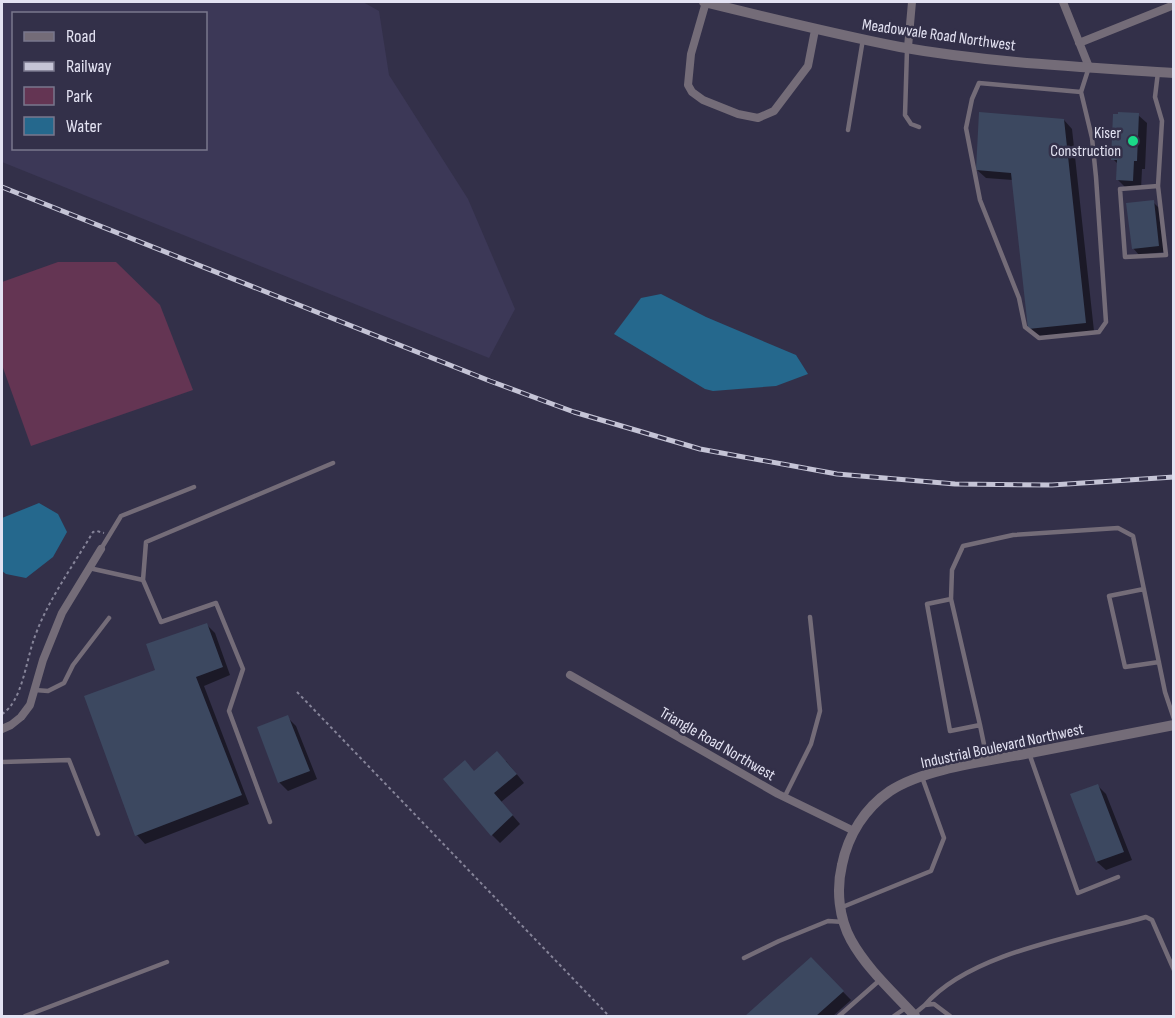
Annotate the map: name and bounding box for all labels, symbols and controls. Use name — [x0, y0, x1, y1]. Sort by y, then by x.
legend — [12, 12, 207, 150]
street label: Meadowvale Road Northwest — [861, 15, 1017, 56]
text: Road — [66, 26, 96, 47]
text: Railway — [66, 56, 111, 77]
text: Park — [66, 86, 92, 107]
text: Water — [66, 116, 102, 137]
place label: Kiser Construction — [1050, 124, 1121, 161]
marker: Kiser Construction — [1126, 134, 1140, 148]
street label: Triangle Road Northwest — [656, 703, 779, 785]
street label: Industrial Boulevard Northwest — [919, 720, 1086, 773]

